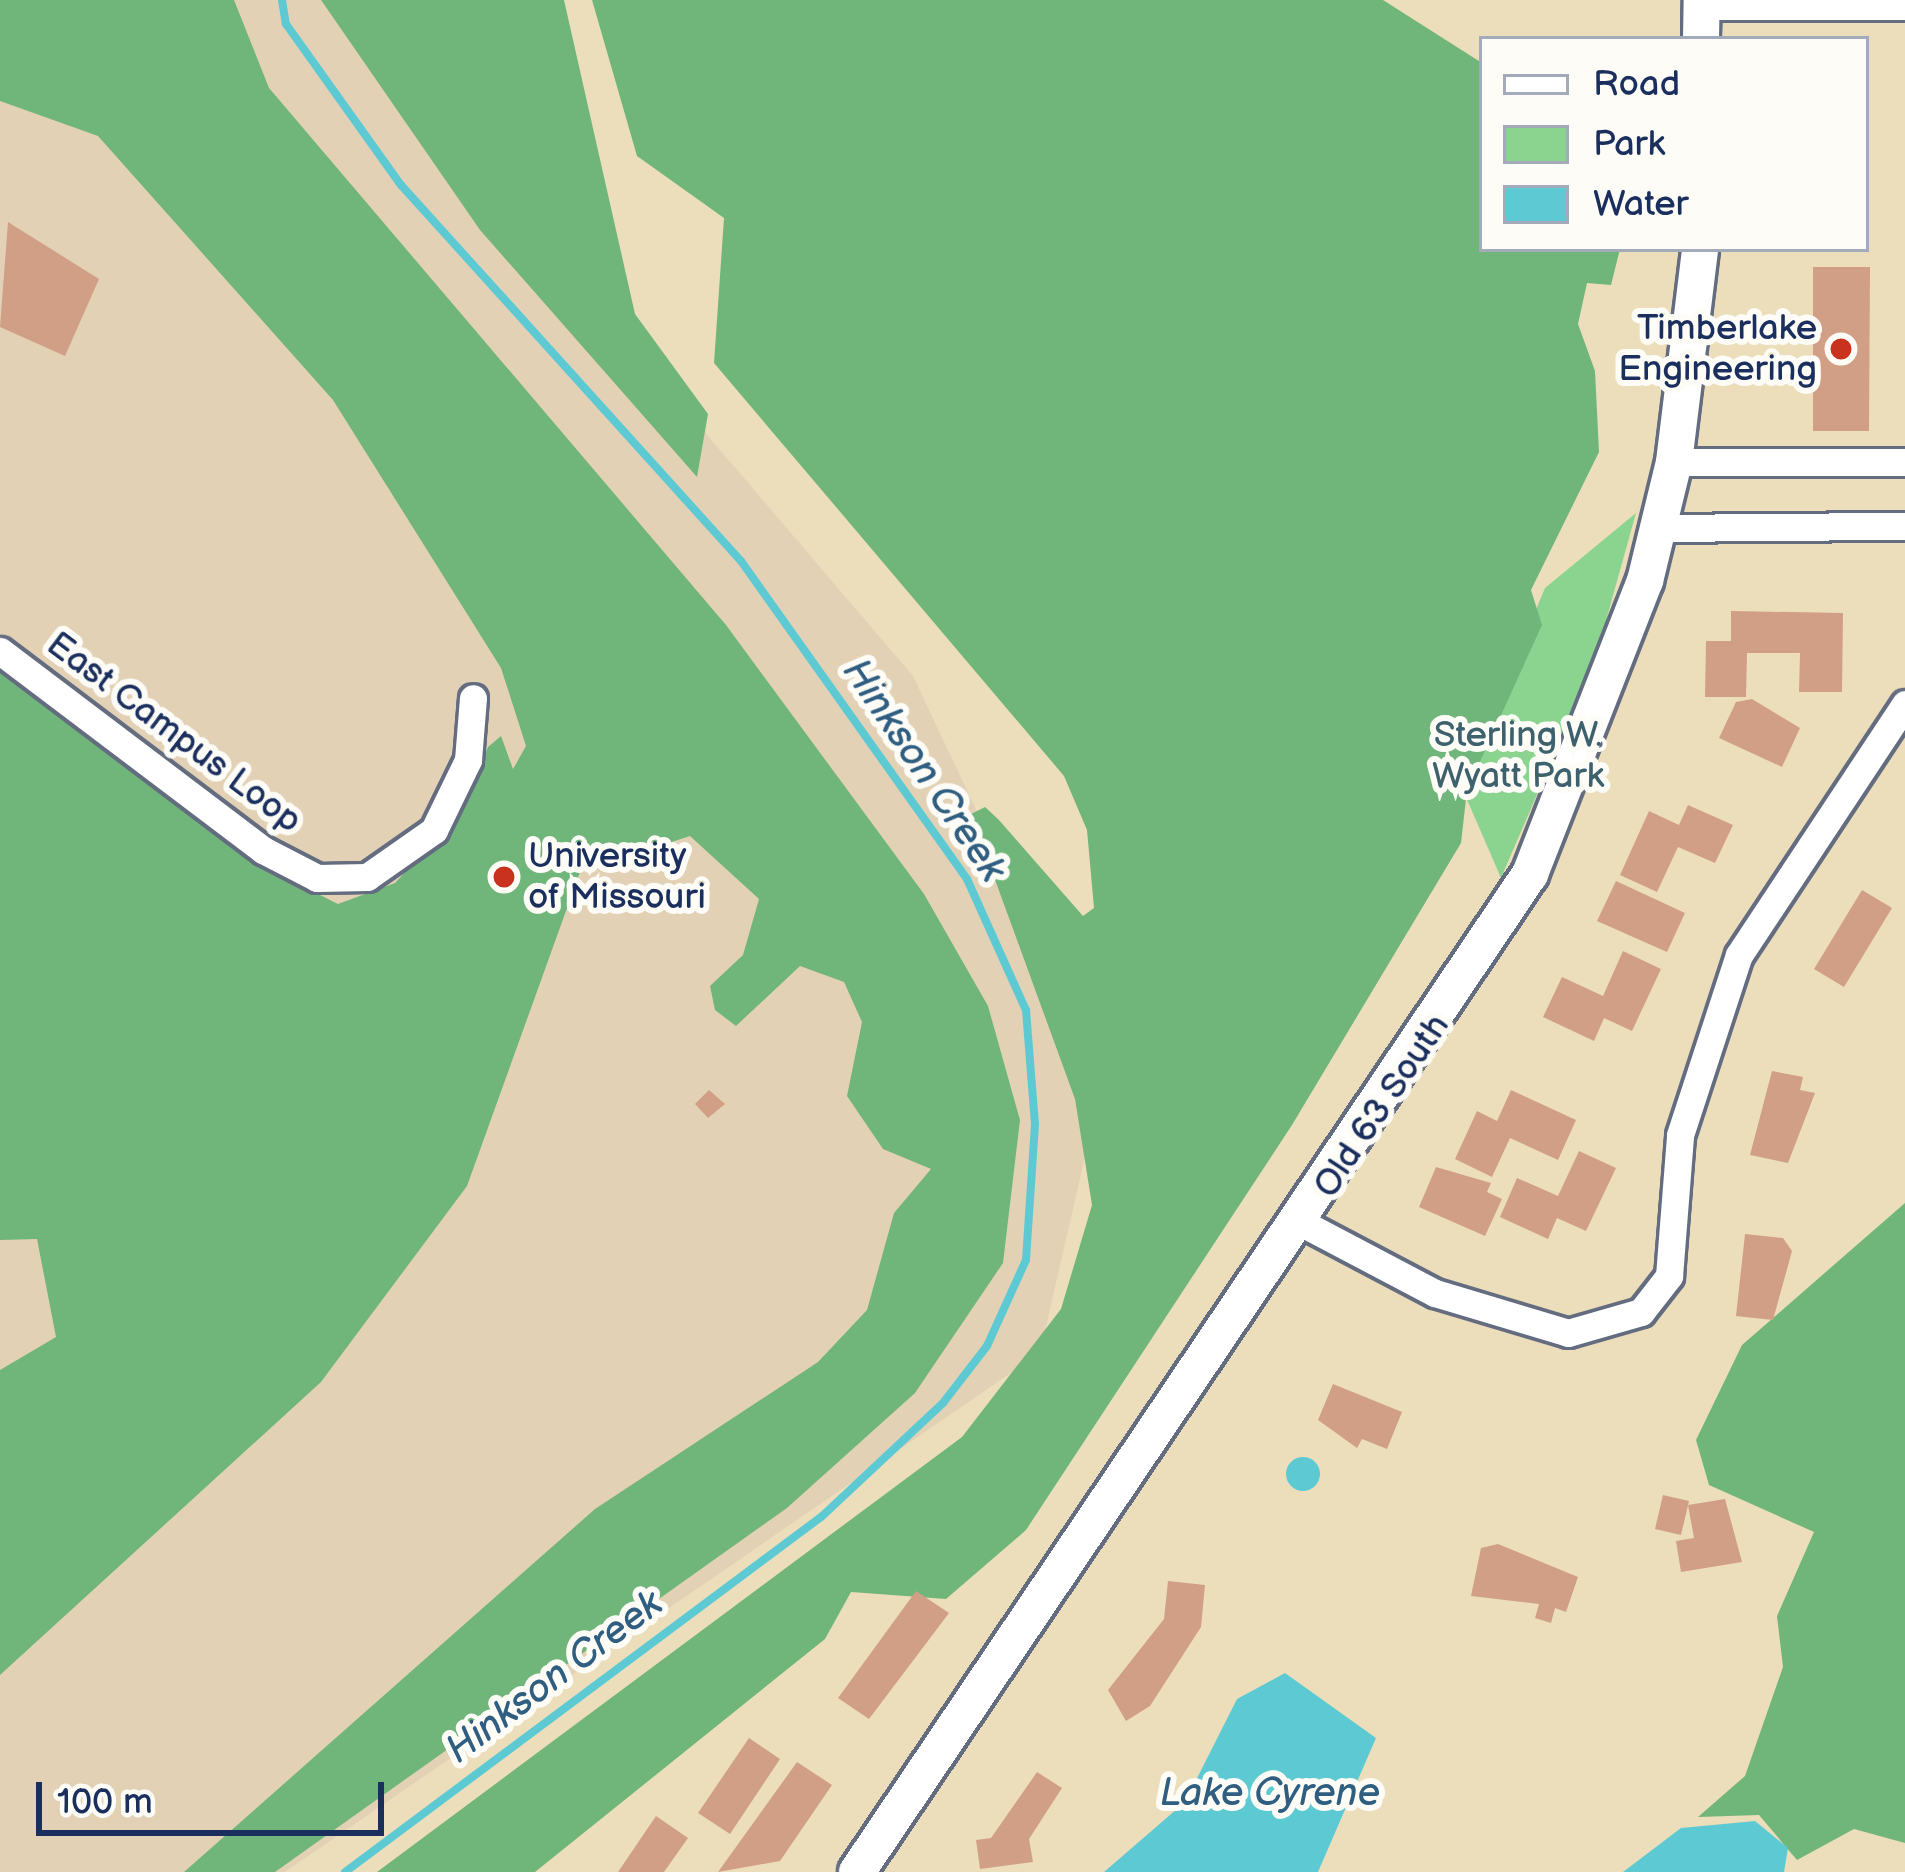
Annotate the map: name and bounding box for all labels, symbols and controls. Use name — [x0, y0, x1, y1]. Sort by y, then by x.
legend — [1479, 36, 1869, 252]
text: Road — [1593, 63, 1680, 106]
text: Park — [1593, 123, 1665, 166]
text: Water — [1593, 183, 1688, 226]
place label: Timberlake Engineering — [1618, 306, 1817, 391]
marker: Timberlake Engineering — [1828, 336, 1854, 362]
street label: East Campus Loop — [38, 623, 310, 843]
water label: Hinkson Creek — [831, 651, 1015, 891]
park label: Sterling W. Wyatt Park — [1432, 713, 1604, 798]
place label: University of Missouri — [528, 834, 706, 919]
marker: University of Missouri — [491, 864, 517, 890]
street label: Old 63 South — [1305, 1006, 1459, 1206]
water label: Hinkson Creek — [438, 1582, 672, 1774]
scale bar — [42, 1758, 390, 1832]
water label: Lake Cyrene — [1160, 1771, 1380, 1817]
text: 100 m — [57, 1781, 153, 1824]

